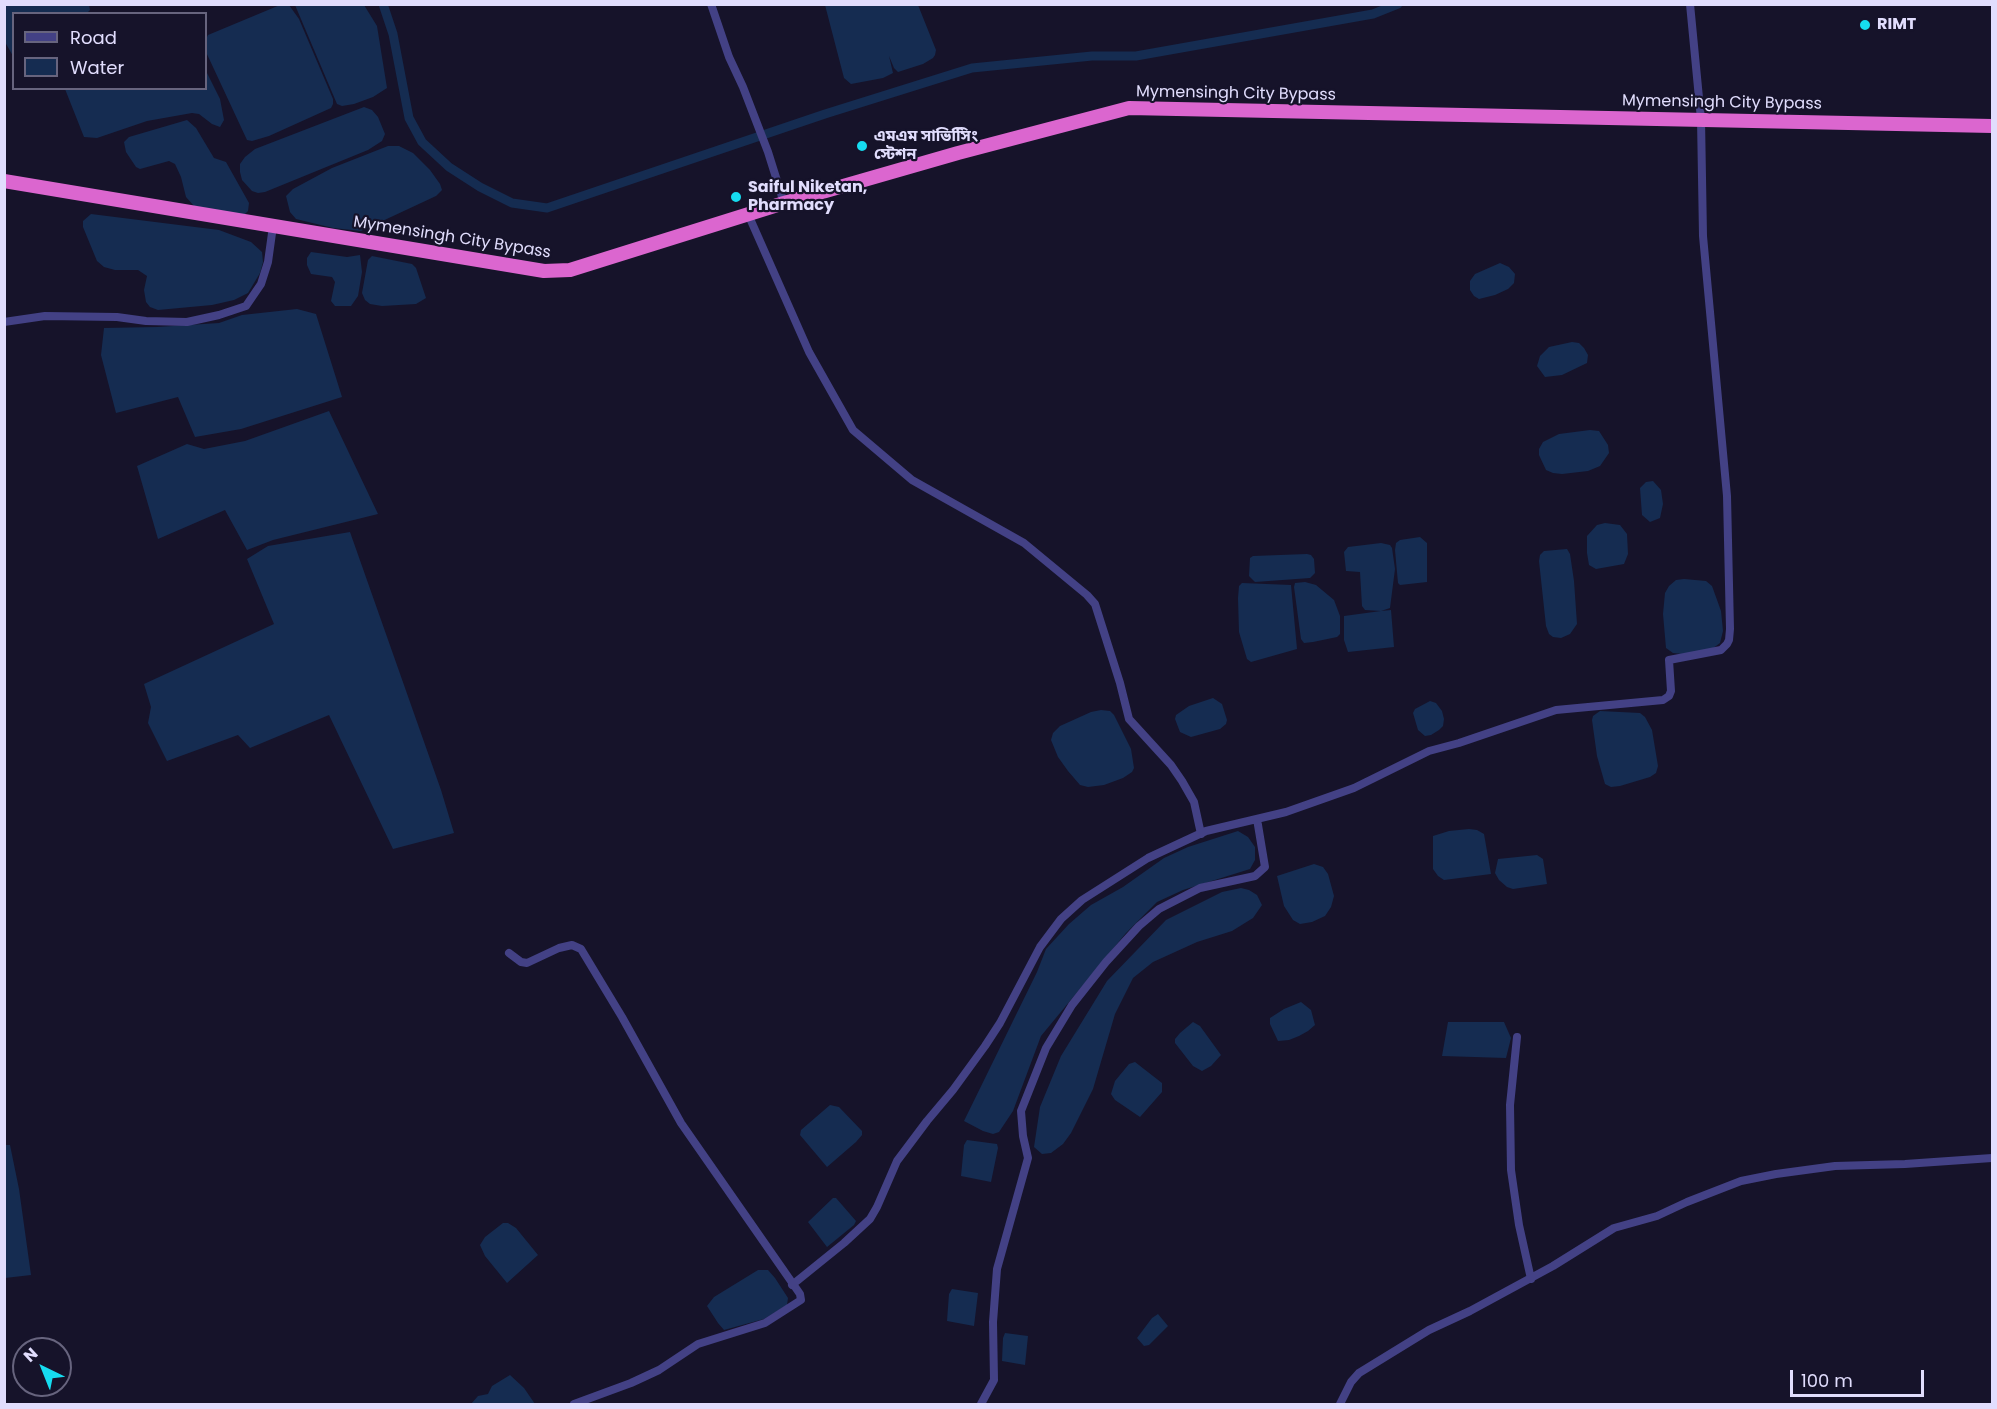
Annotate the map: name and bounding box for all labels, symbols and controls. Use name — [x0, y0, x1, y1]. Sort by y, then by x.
legend — [12, 12, 207, 90]
place label: RIMT — [1877, 15, 1916, 35]
marker: RIMT — [1858, 18, 1872, 32]
text: Road — [70, 25, 117, 50]
text: Water — [70, 55, 124, 80]
street label: Mymensingh City Bypass — [1136, 83, 1336, 105]
street label: Mymensingh City Bypass — [1622, 92, 1822, 114]
place label: এমএম সাভ‌িসি‌িং স্ট‌েশন — [874, 127, 978, 165]
marker: এমএম সাভ‌িসি‌িং স্ট‌েশন — [855, 139, 869, 153]
place label: Saiful Niketan, Pharmacy — [748, 178, 867, 216]
marker: Saiful Niketan, Pharmacy — [729, 190, 743, 204]
street label: Mymensingh City Bypass — [352, 213, 552, 263]
north arrow — [12, 1337, 72, 1397]
text: N — [18, 1342, 43, 1367]
scale bar — [1793, 1358, 1926, 1396]
text: 100 m — [1801, 1368, 1853, 1393]

